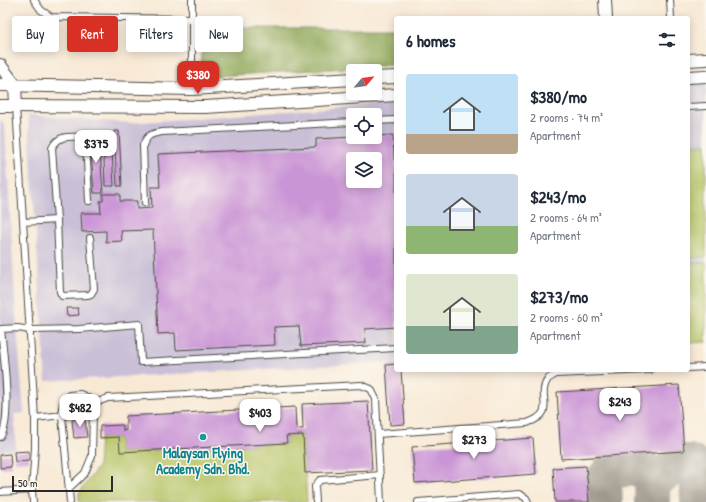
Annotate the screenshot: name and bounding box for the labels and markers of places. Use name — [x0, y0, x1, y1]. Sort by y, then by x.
pin: $380 — [174, 61, 222, 95]
pin: $375 — [72, 130, 120, 164]
pin: $243 — [596, 388, 644, 422]
pin: $482 — [56, 394, 104, 428]
pin: $403 — [236, 399, 284, 433]
pin: $273 — [450, 426, 498, 460]
marker: Malaysan Flying Academy Sdn. Bhd. — [198, 432, 208, 442]
place label: Malaysan Flying Academy Sdn. Bhd. — [156, 443, 250, 480]

